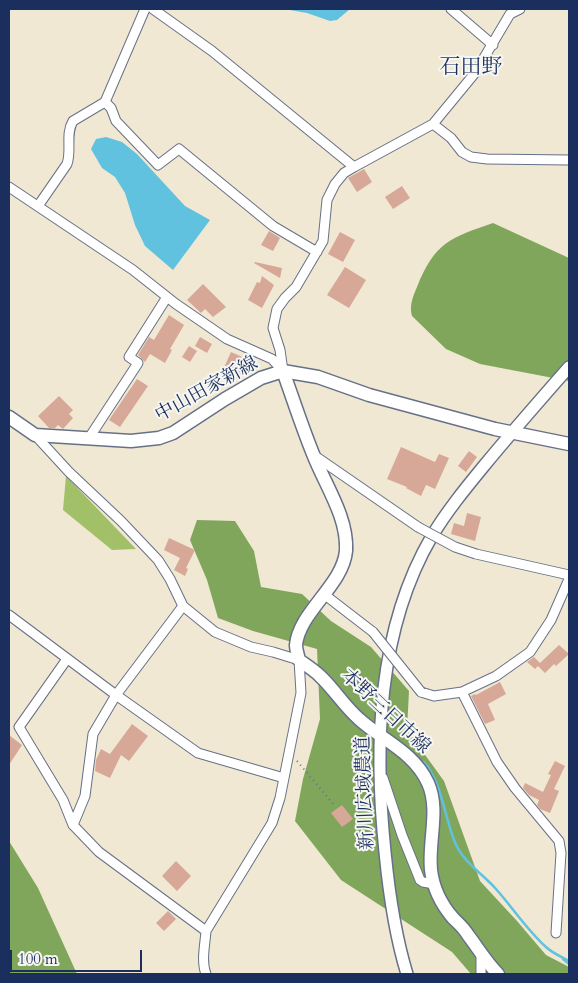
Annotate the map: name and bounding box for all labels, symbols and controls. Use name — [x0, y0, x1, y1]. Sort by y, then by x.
district label: 石田野 — [440, 55, 502, 81]
street label: 中山田家新線 — [152, 352, 262, 428]
street label: 本野三日市線 — [336, 665, 434, 759]
street label: 新川広域農道 — [353, 736, 379, 850]
scale bar — [12, 940, 145, 972]
text: 100 m — [18, 949, 58, 969]

